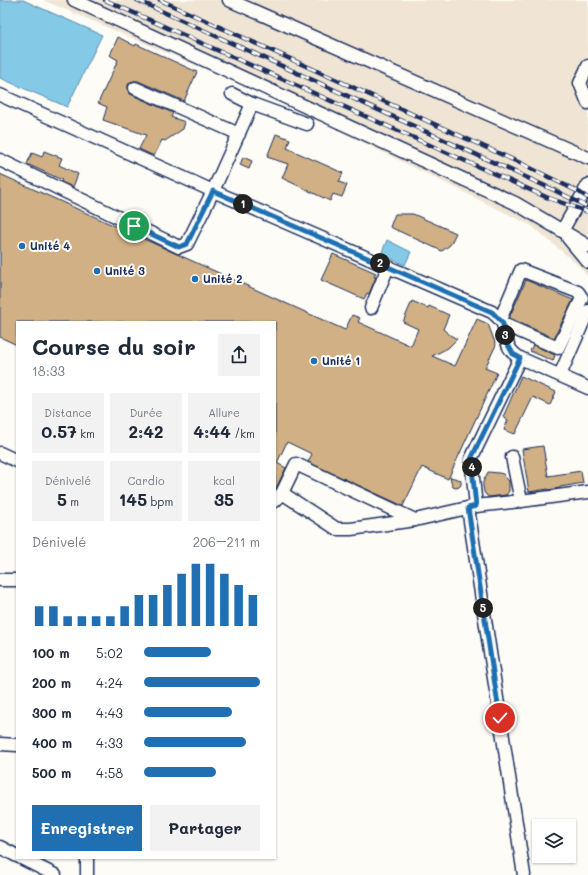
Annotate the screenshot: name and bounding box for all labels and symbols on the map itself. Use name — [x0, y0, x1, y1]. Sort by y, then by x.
pin: 1 — [233, 194, 253, 214]
pin — [117, 209, 151, 243]
place label: Unité 4 — [30, 238, 70, 253]
marker: Unité 4 — [17, 241, 27, 251]
pin: 2 — [370, 253, 390, 273]
place label: Unité 3 — [105, 263, 145, 278]
marker: Unité 3 — [92, 266, 102, 276]
place label: Unité 2 — [203, 271, 242, 286]
marker: Unité 2 — [190, 274, 200, 284]
pin: 3 — [495, 325, 515, 345]
place label: Unité 1 — [322, 353, 360, 368]
marker: Unité 1 — [309, 356, 319, 366]
pin: 4 — [462, 457, 482, 477]
pin: 5 — [473, 598, 493, 618]
pin — [483, 701, 517, 735]

